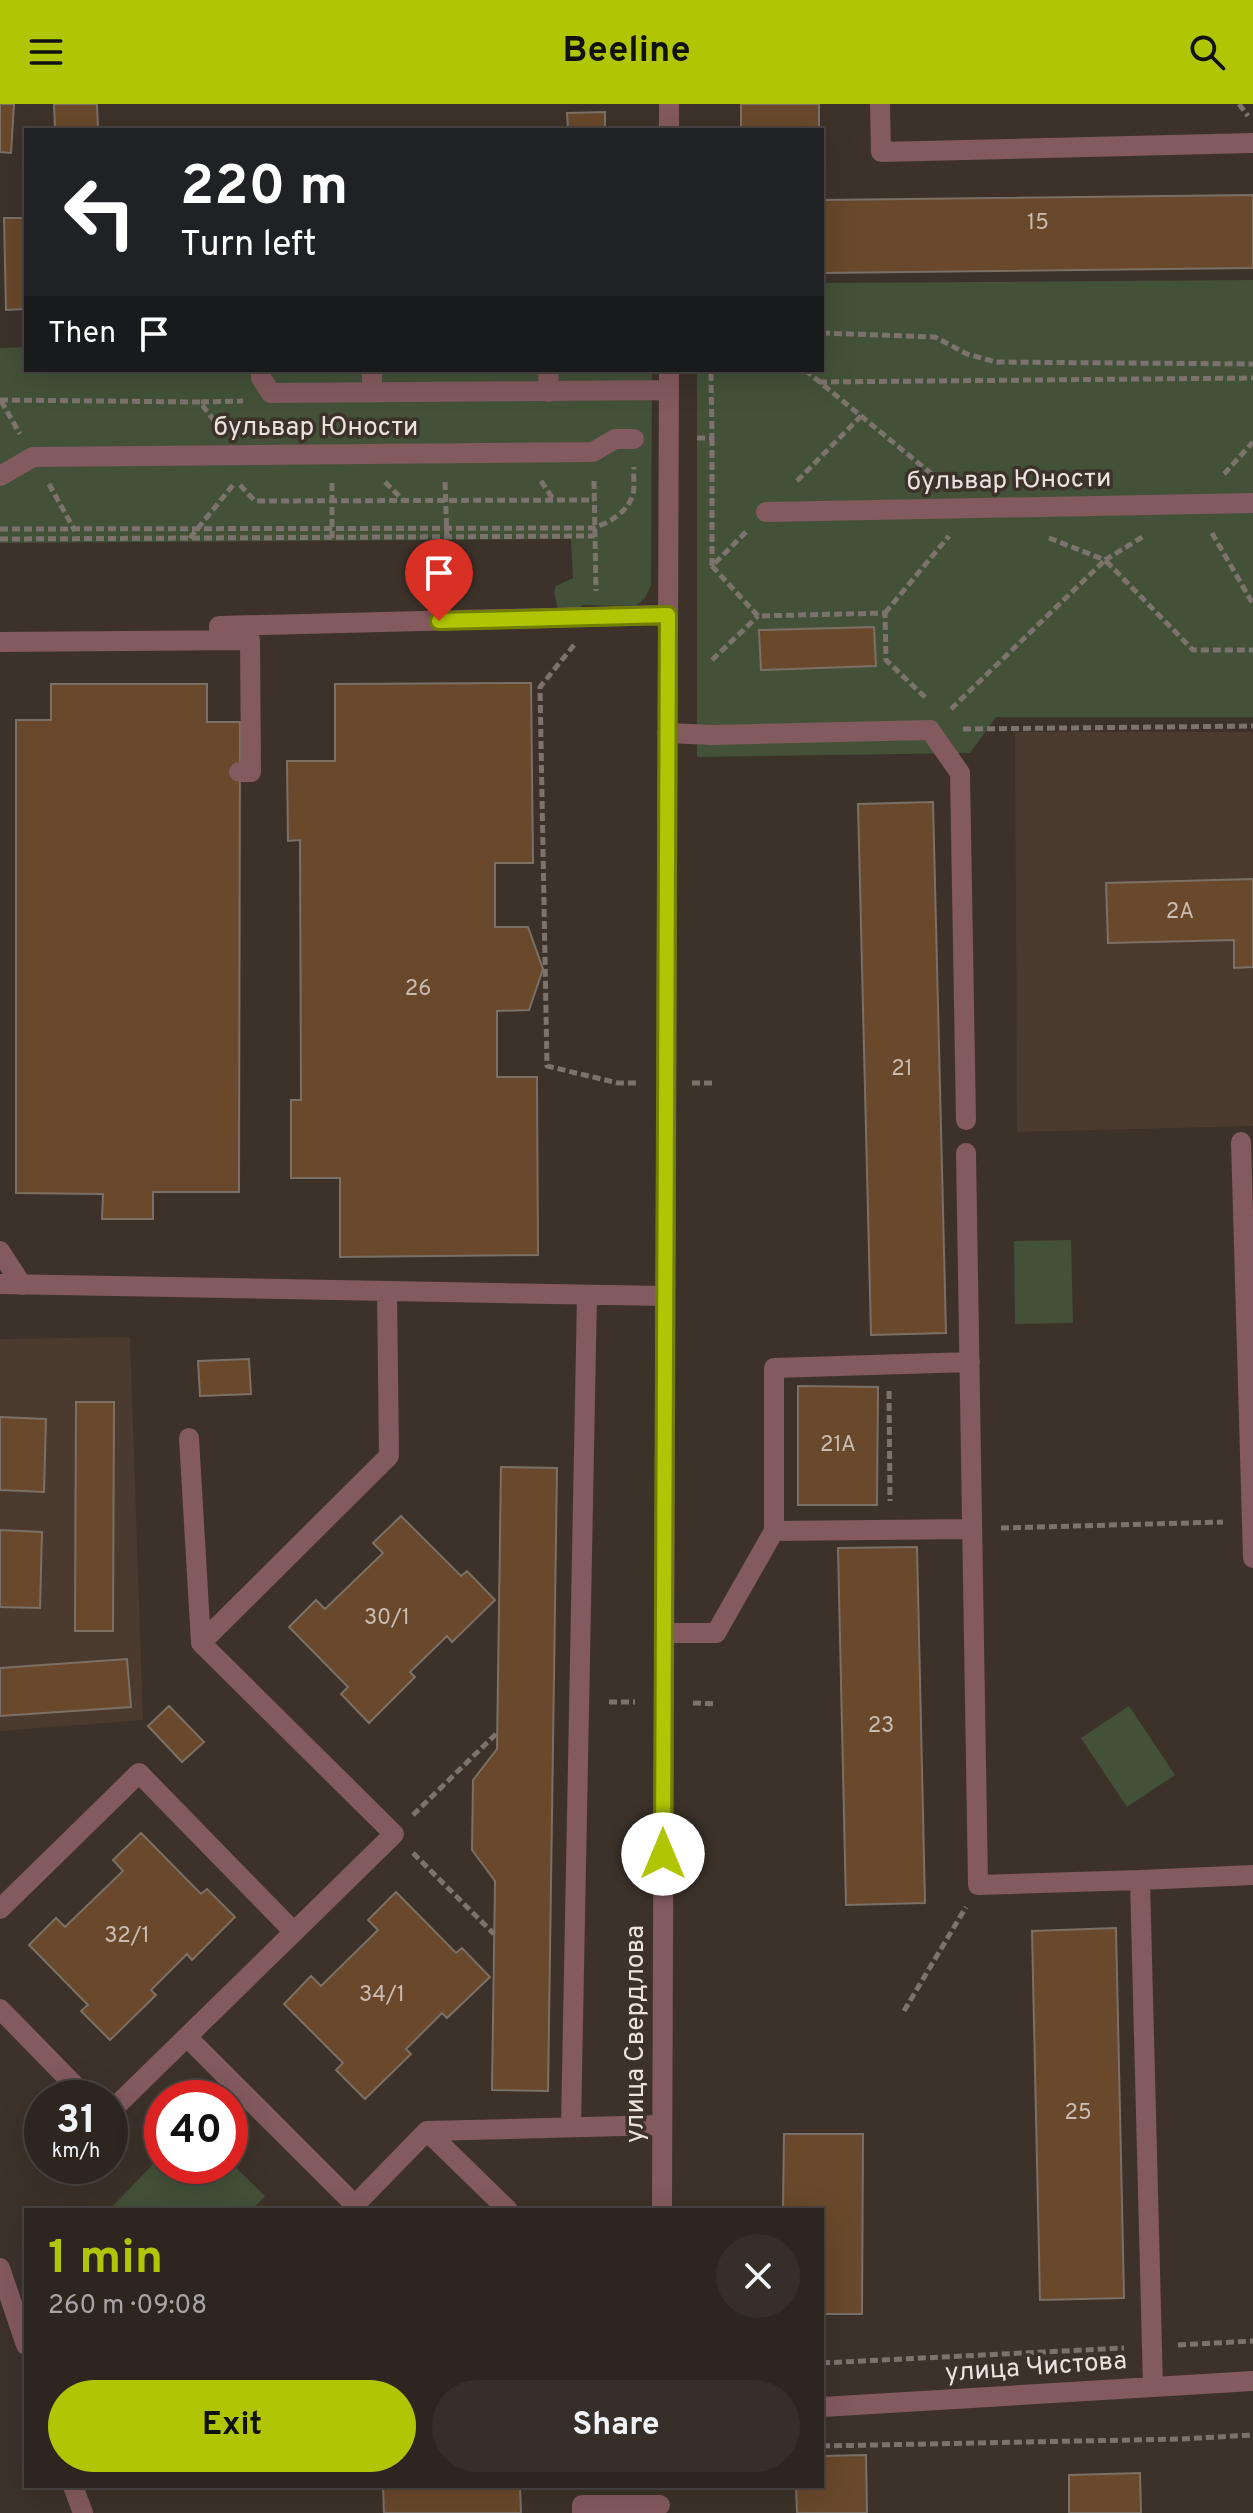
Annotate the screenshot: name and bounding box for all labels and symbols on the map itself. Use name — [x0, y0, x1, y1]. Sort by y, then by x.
house number: 15 — [1027, 210, 1049, 237]
street label: бульвар Юности — [214, 412, 418, 445]
street label: бульвар Юности — [906, 463, 1112, 499]
pin — [405, 539, 473, 621]
house number: 2А — [1166, 899, 1194, 926]
house number: 26 — [405, 976, 431, 1003]
house number: 21 — [891, 1056, 913, 1083]
house number: 21А — [820, 1432, 856, 1459]
house number: 30/1 — [364, 1605, 410, 1632]
house number: 23 — [868, 1713, 894, 1740]
position arrow — [621, 1812, 705, 1896]
house number: 32/1 — [104, 1923, 150, 1950]
street label: улица Свердлова — [620, 1925, 653, 2143]
house number: 34/1 — [359, 1982, 405, 2009]
speed limit sign: 40 — [144, 2080, 248, 2184]
house number: 25 — [1064, 2100, 1092, 2127]
street label: улица Чистова — [944, 2345, 1128, 2391]

